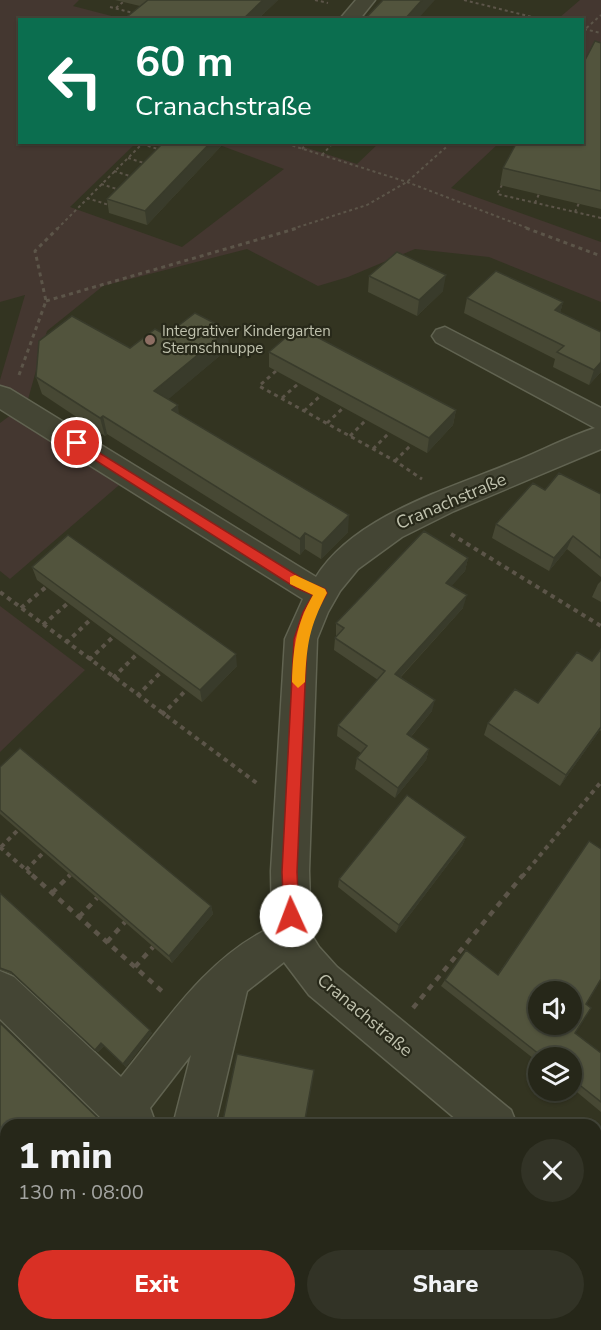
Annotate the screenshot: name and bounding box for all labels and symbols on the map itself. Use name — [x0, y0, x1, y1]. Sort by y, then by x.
place label: Integrativer Kindergarten Sternschnuppe — [162, 321, 331, 358]
marker: Integrativer Kindergarten Sternschnuppe — [143, 333, 157, 347]
pin — [51, 417, 102, 468]
street label: Cranachstraße — [392, 467, 510, 535]
position arrow — [259, 884, 323, 948]
street label: Cranachstraße — [312, 968, 418, 1062]

